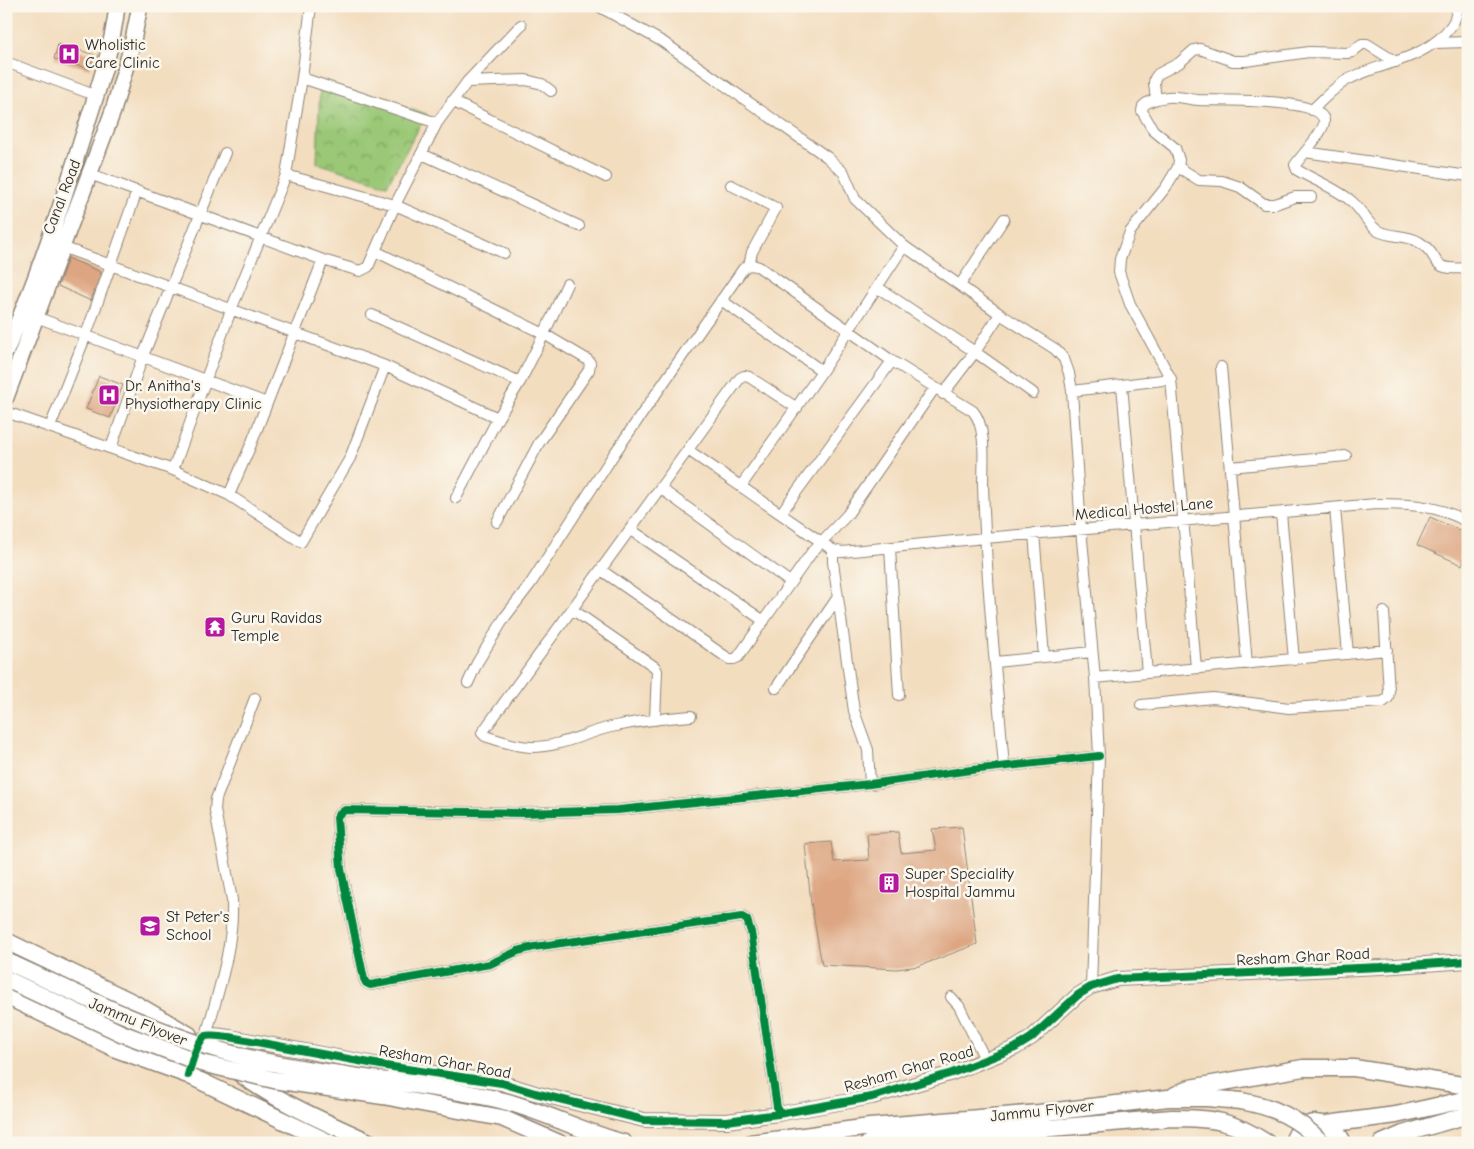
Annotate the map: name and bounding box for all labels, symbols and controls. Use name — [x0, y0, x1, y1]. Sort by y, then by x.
place label: Wholistic Care Clinic — [85, 36, 160, 72]
hospital icon: Wholistic Care Clinic — [57, 42, 81, 66]
street label: Canal Road — [40, 157, 84, 237]
place label: Dr. Anitha's Physiotherapy Clinic — [125, 377, 262, 413]
hospital icon: Dr. Anitha's Physiotherapy Clinic — [97, 383, 121, 407]
street label: Medical Hostel Lane — [1074, 494, 1214, 524]
place label: Guru Ravidas Temple — [231, 609, 322, 645]
temple icon: Guru Ravidas Temple — [203, 615, 227, 639]
place label: Super Speciality Hospital Jammu — [905, 865, 1015, 901]
building icon: Super Speciality Hospital Jammu — [877, 871, 901, 895]
place label: St Peter's School — [166, 908, 230, 944]
school or university icon: St Peter's School — [138, 914, 162, 938]
street label: Resham Ghar Road — [1236, 945, 1370, 969]
street label: Jammu Flyover — [86, 994, 190, 1050]
street label: Resham Ghar Road — [377, 1042, 513, 1082]
street label: Resham Ghar Road — [842, 1042, 976, 1096]
street label: Jammu Flyover — [989, 1097, 1095, 1125]

